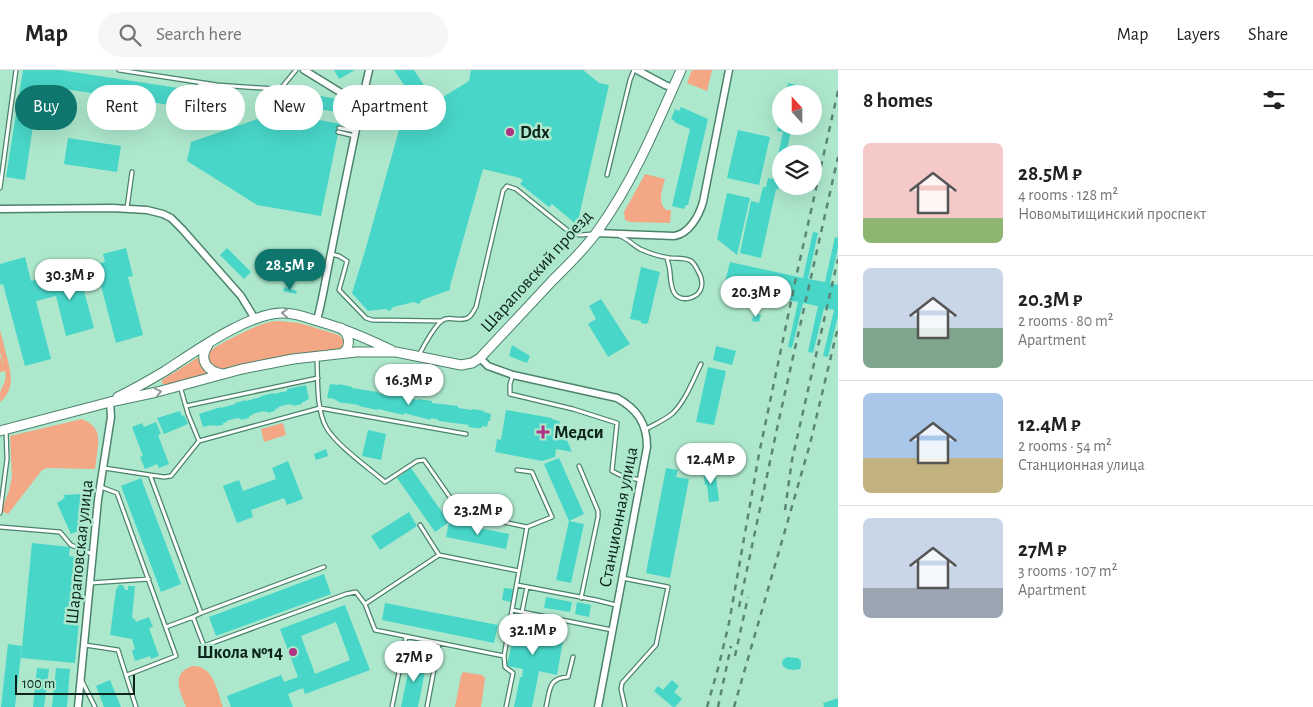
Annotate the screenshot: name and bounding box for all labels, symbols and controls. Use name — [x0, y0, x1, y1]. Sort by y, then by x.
search box — [98, 12, 448, 57]
icon: search — [116, 21, 144, 49]
text: Map — [25, 22, 68, 46]
text: Search here — [156, 25, 242, 44]
text: Map — [1117, 26, 1148, 44]
text: Layers — [1176, 26, 1220, 44]
text: Share — [1248, 26, 1288, 44]
chip: Buy — [15, 85, 77, 130]
chip: Rent — [87, 85, 156, 130]
chip: Filters — [166, 85, 245, 130]
chip: New — [255, 85, 323, 130]
chip: Apartment — [333, 85, 446, 130]
north arrow — [772, 85, 822, 135]
map controls — [772, 85, 822, 195]
icon: filters — [1260, 86, 1288, 114]
text: 8 homes — [863, 90, 933, 111]
place label: Ddx — [520, 124, 550, 142]
marker: Ddx — [504, 126, 516, 138]
button: layers — [772, 145, 822, 195]
icon: home — [903, 163, 963, 223]
text: 28.5M ₽ — [1018, 163, 1082, 184]
text: 4 rooms · 128 m² — [1018, 187, 1118, 203]
text: Новомытищинский проспект — [1018, 206, 1206, 222]
street label: Шараповский проезд — [477, 207, 596, 336]
pin: 28.5M ₽ — [244, 248, 336, 291]
text: 28.5M ₽ — [266, 257, 314, 273]
pin: 30.3M ₽ — [24, 258, 116, 301]
text: 30.3M ₽ — [46, 267, 94, 283]
pin: 20.3M ₽ — [710, 276, 802, 318]
text: 20.3M ₽ — [731, 284, 781, 300]
icon: home — [903, 288, 963, 348]
text: 20.3M ₽ — [1018, 289, 1082, 310]
one-way arrow — [280, 308, 288, 319]
text: 2 rooms · 80 m² — [1018, 313, 1113, 329]
text: Apartment — [1018, 332, 1086, 348]
pin: 16.3M ₽ — [363, 364, 455, 406]
text: 16.3M ₽ — [386, 372, 432, 388]
one-way arrow — [153, 387, 162, 398]
icon: home — [903, 413, 963, 473]
text: 12.4M ₽ — [1018, 414, 1081, 435]
place label: Медси — [554, 424, 604, 442]
marker: Медси — [536, 425, 550, 439]
text: 2 rooms · 54 m² — [1018, 438, 1112, 454]
pin: 12.4M ₽ — [665, 442, 757, 485]
street label: Станционная улица — [597, 445, 641, 589]
text: 12.4M ₽ — [687, 451, 735, 467]
text: Станционная улица — [1018, 457, 1145, 473]
street label: Шараповская улица — [63, 479, 97, 625]
pin: 23.2M ₽ — [432, 494, 524, 536]
text: 23.2M ₽ — [454, 502, 502, 518]
icon: home — [903, 538, 963, 598]
text: 27M ₽ — [1018, 539, 1067, 560]
text: 3 rooms · 107 m² — [1018, 563, 1117, 579]
text: Apartment — [1018, 582, 1086, 598]
pin: 32.1M ₽ — [487, 614, 579, 656]
text: 32.1M ₽ — [510, 622, 556, 638]
pin: 27M ₽ — [379, 640, 449, 683]
place label: Школа №14 — [197, 644, 283, 662]
marker: Школа №14 — [287, 646, 299, 658]
text: 27M ₽ — [395, 649, 433, 665]
scale bar — [15, 672, 135, 695]
text: 100 m — [22, 677, 55, 691]

